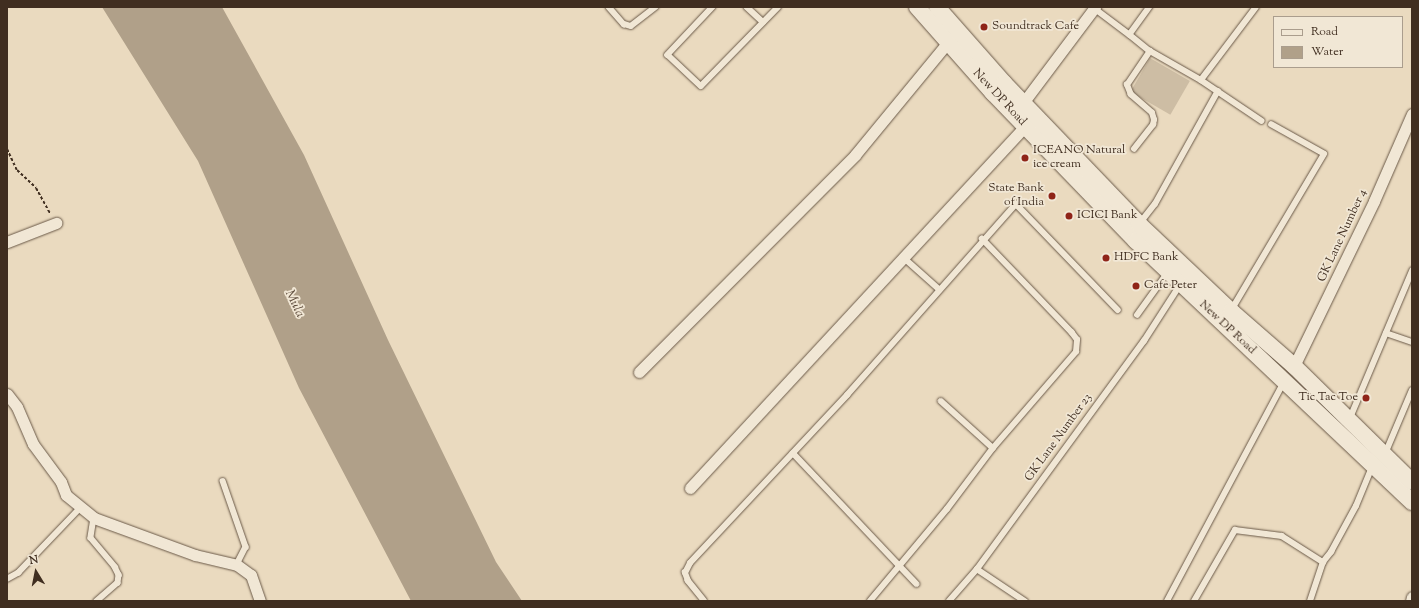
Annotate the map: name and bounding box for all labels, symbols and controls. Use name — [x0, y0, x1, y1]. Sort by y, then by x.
legend — [1273, 16, 1403, 68]
place label: Soundtrack Cafe — [992, 20, 1079, 34]
marker: Soundtrack Cafe — [979, 22, 989, 32]
text: Road — [1311, 23, 1338, 41]
text: Water — [1311, 43, 1343, 61]
street label: New DP Road — [969, 67, 1029, 129]
place label: ICEANO Natural ice cream — [1033, 144, 1125, 172]
marker: ICEANO Natural ice cream — [1020, 153, 1030, 163]
place label: State Bank of India — [988, 182, 1044, 210]
street label: GK Lane Number 4 — [1315, 187, 1371, 285]
marker: State Bank of India — [1047, 191, 1057, 201]
place label: ICICI Bank — [1077, 209, 1137, 223]
marker: ICICI Bank — [1064, 211, 1074, 221]
place label: HDFC Bank — [1114, 251, 1179, 265]
marker: HDFC Bank — [1101, 253, 1111, 263]
place label: Cafe Peter — [1144, 279, 1197, 293]
marker: Cafe Peter — [1131, 281, 1141, 291]
water label: Mula — [281, 288, 307, 320]
street label: New DP Road — [1196, 298, 1258, 358]
street label: GK Lane Number 23 — [1022, 391, 1096, 485]
place label: Tic Tac Toe — [1299, 391, 1358, 405]
marker: Tic Tac Toe — [1361, 393, 1371, 403]
north arrow — [16, 552, 56, 592]
text: N — [28, 552, 40, 569]

